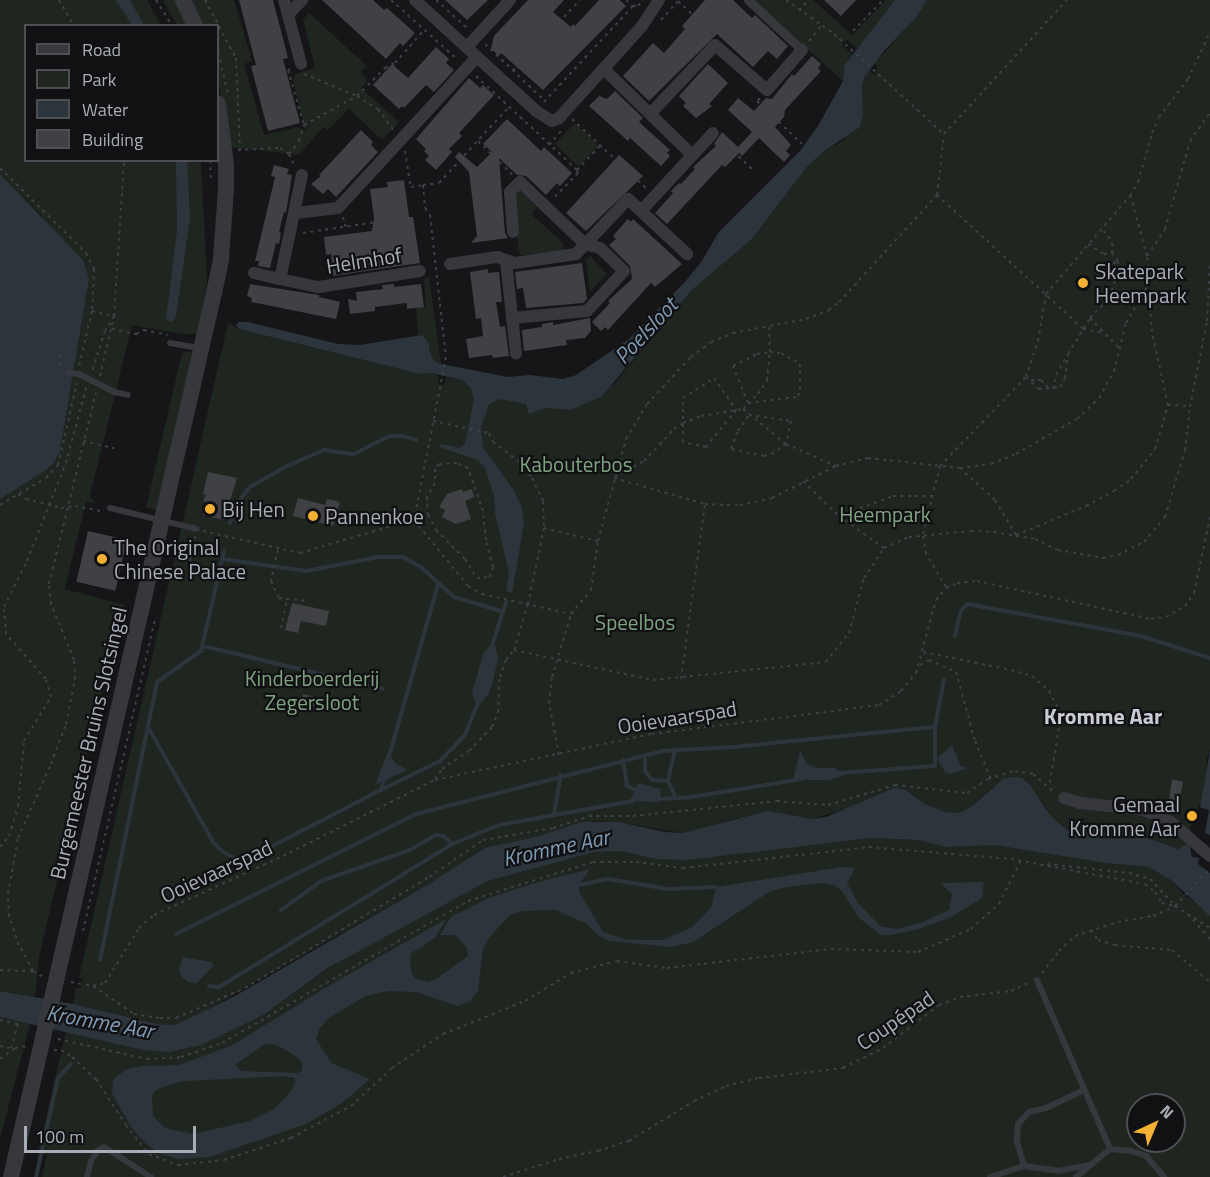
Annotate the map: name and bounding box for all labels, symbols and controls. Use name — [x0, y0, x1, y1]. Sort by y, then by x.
legend — [24, 24, 219, 162]
text: Road — [82, 36, 121, 63]
text: Park — [82, 66, 116, 93]
text: Water — [82, 96, 128, 123]
text: Building — [82, 126, 143, 153]
street label: Helmhof — [324, 242, 404, 278]
place label: Skatepark Heempark — [1095, 258, 1187, 308]
marker: Skatepark Heempark — [1076, 276, 1090, 290]
water label: Poelsloot — [609, 293, 683, 369]
park label: Kabouterbos — [520, 451, 632, 477]
place label: Bij Hen — [222, 496, 285, 522]
park label: Heempark — [839, 501, 931, 527]
marker: Bij Hen — [203, 502, 217, 516]
place label: Pannenkoe — [325, 503, 424, 529]
marker: Pannenkoe — [306, 509, 320, 523]
place label: The Original Chinese Palace — [114, 534, 246, 584]
marker: The Original Chinese Palace — [95, 552, 109, 566]
street label: Burgemeester Bruins Slotsingel — [44, 604, 132, 882]
park label: Speelbos — [595, 609, 675, 635]
park label: Kinderboerderij Zegersloot — [245, 665, 379, 715]
street label: Ooievaarspad — [615, 695, 739, 739]
district label: Kromme Aar — [1044, 704, 1162, 730]
place label: Gemaal Kromme Aar — [1069, 791, 1180, 841]
marker: Gemaal Kromme Aar — [1185, 809, 1199, 823]
water label: Kromme Aar — [500, 824, 612, 872]
street label: Ooievaarspad — [156, 834, 276, 908]
street label: Coupépad — [852, 985, 938, 1055]
water label: Kromme Aar — [44, 1000, 156, 1044]
north arrow — [1126, 1093, 1186, 1153]
text: N — [1155, 1099, 1179, 1124]
scale bar — [27, 1114, 200, 1152]
text: 100 m — [35, 1123, 84, 1150]

